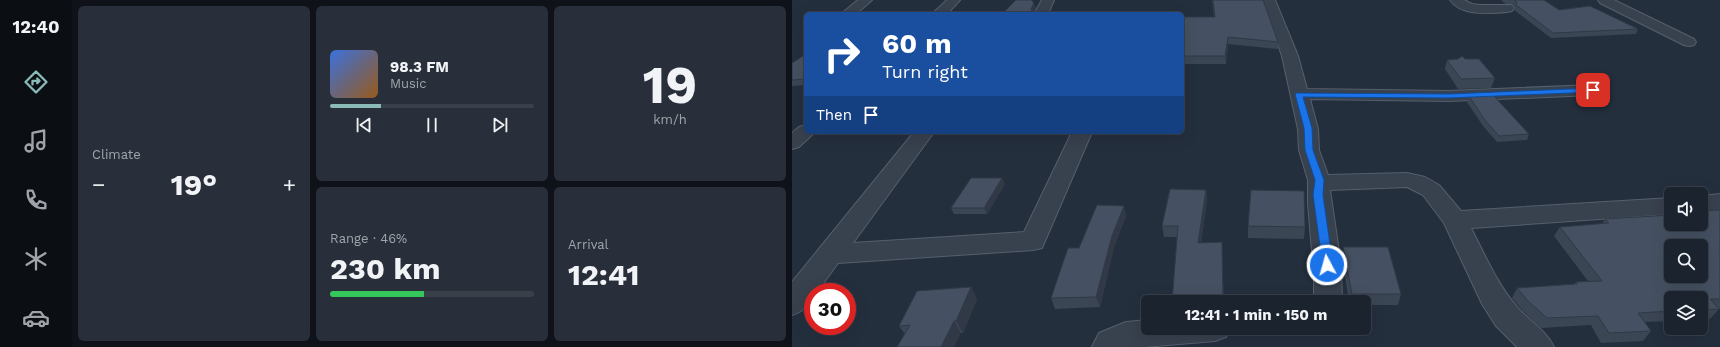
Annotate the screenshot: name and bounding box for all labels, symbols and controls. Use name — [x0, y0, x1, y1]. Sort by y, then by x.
text: 12:40 — [12, 16, 60, 37]
text: 60 m — [882, 27, 952, 60]
icon: right — [816, 28, 868, 80]
text: 19 — [643, 55, 697, 116]
text: 98.3 FM — [390, 58, 449, 76]
text: Turn right — [882, 61, 968, 82]
icon: directions — [22, 68, 50, 96]
pin — [1576, 73, 1610, 107]
text: Music — [390, 76, 427, 91]
icon: arrive — [1582, 79, 1604, 101]
icon: arrive — [860, 104, 882, 126]
text: Then — [816, 106, 852, 124]
text: km/h — [653, 112, 687, 127]
icon: previous — [353, 114, 375, 136]
icon: pause — [421, 114, 443, 136]
icon: next — [489, 114, 511, 136]
icon: music — [22, 127, 50, 155]
text: Climate — [92, 147, 141, 162]
text: 19° — [171, 167, 217, 202]
text: − — [92, 172, 105, 197]
text: + — [283, 172, 296, 197]
icon: phone — [22, 186, 50, 214]
map controls — [1664, 187, 1708, 335]
button: sound — [1664, 187, 1708, 231]
text: Range · 46% — [330, 231, 407, 246]
text: Arrival — [568, 237, 609, 252]
button: search — [1664, 239, 1708, 283]
position arrow — [1306, 244, 1348, 286]
icon: climate — [22, 245, 50, 273]
text: 230 km — [330, 251, 440, 286]
text: 12:41 — [568, 257, 639, 292]
speed limit sign: 30 — [804, 283, 856, 335]
button: layers — [1664, 291, 1708, 335]
icon: car — [22, 304, 50, 332]
text: 12:41 · 1 min · 150 m — [1185, 306, 1327, 324]

